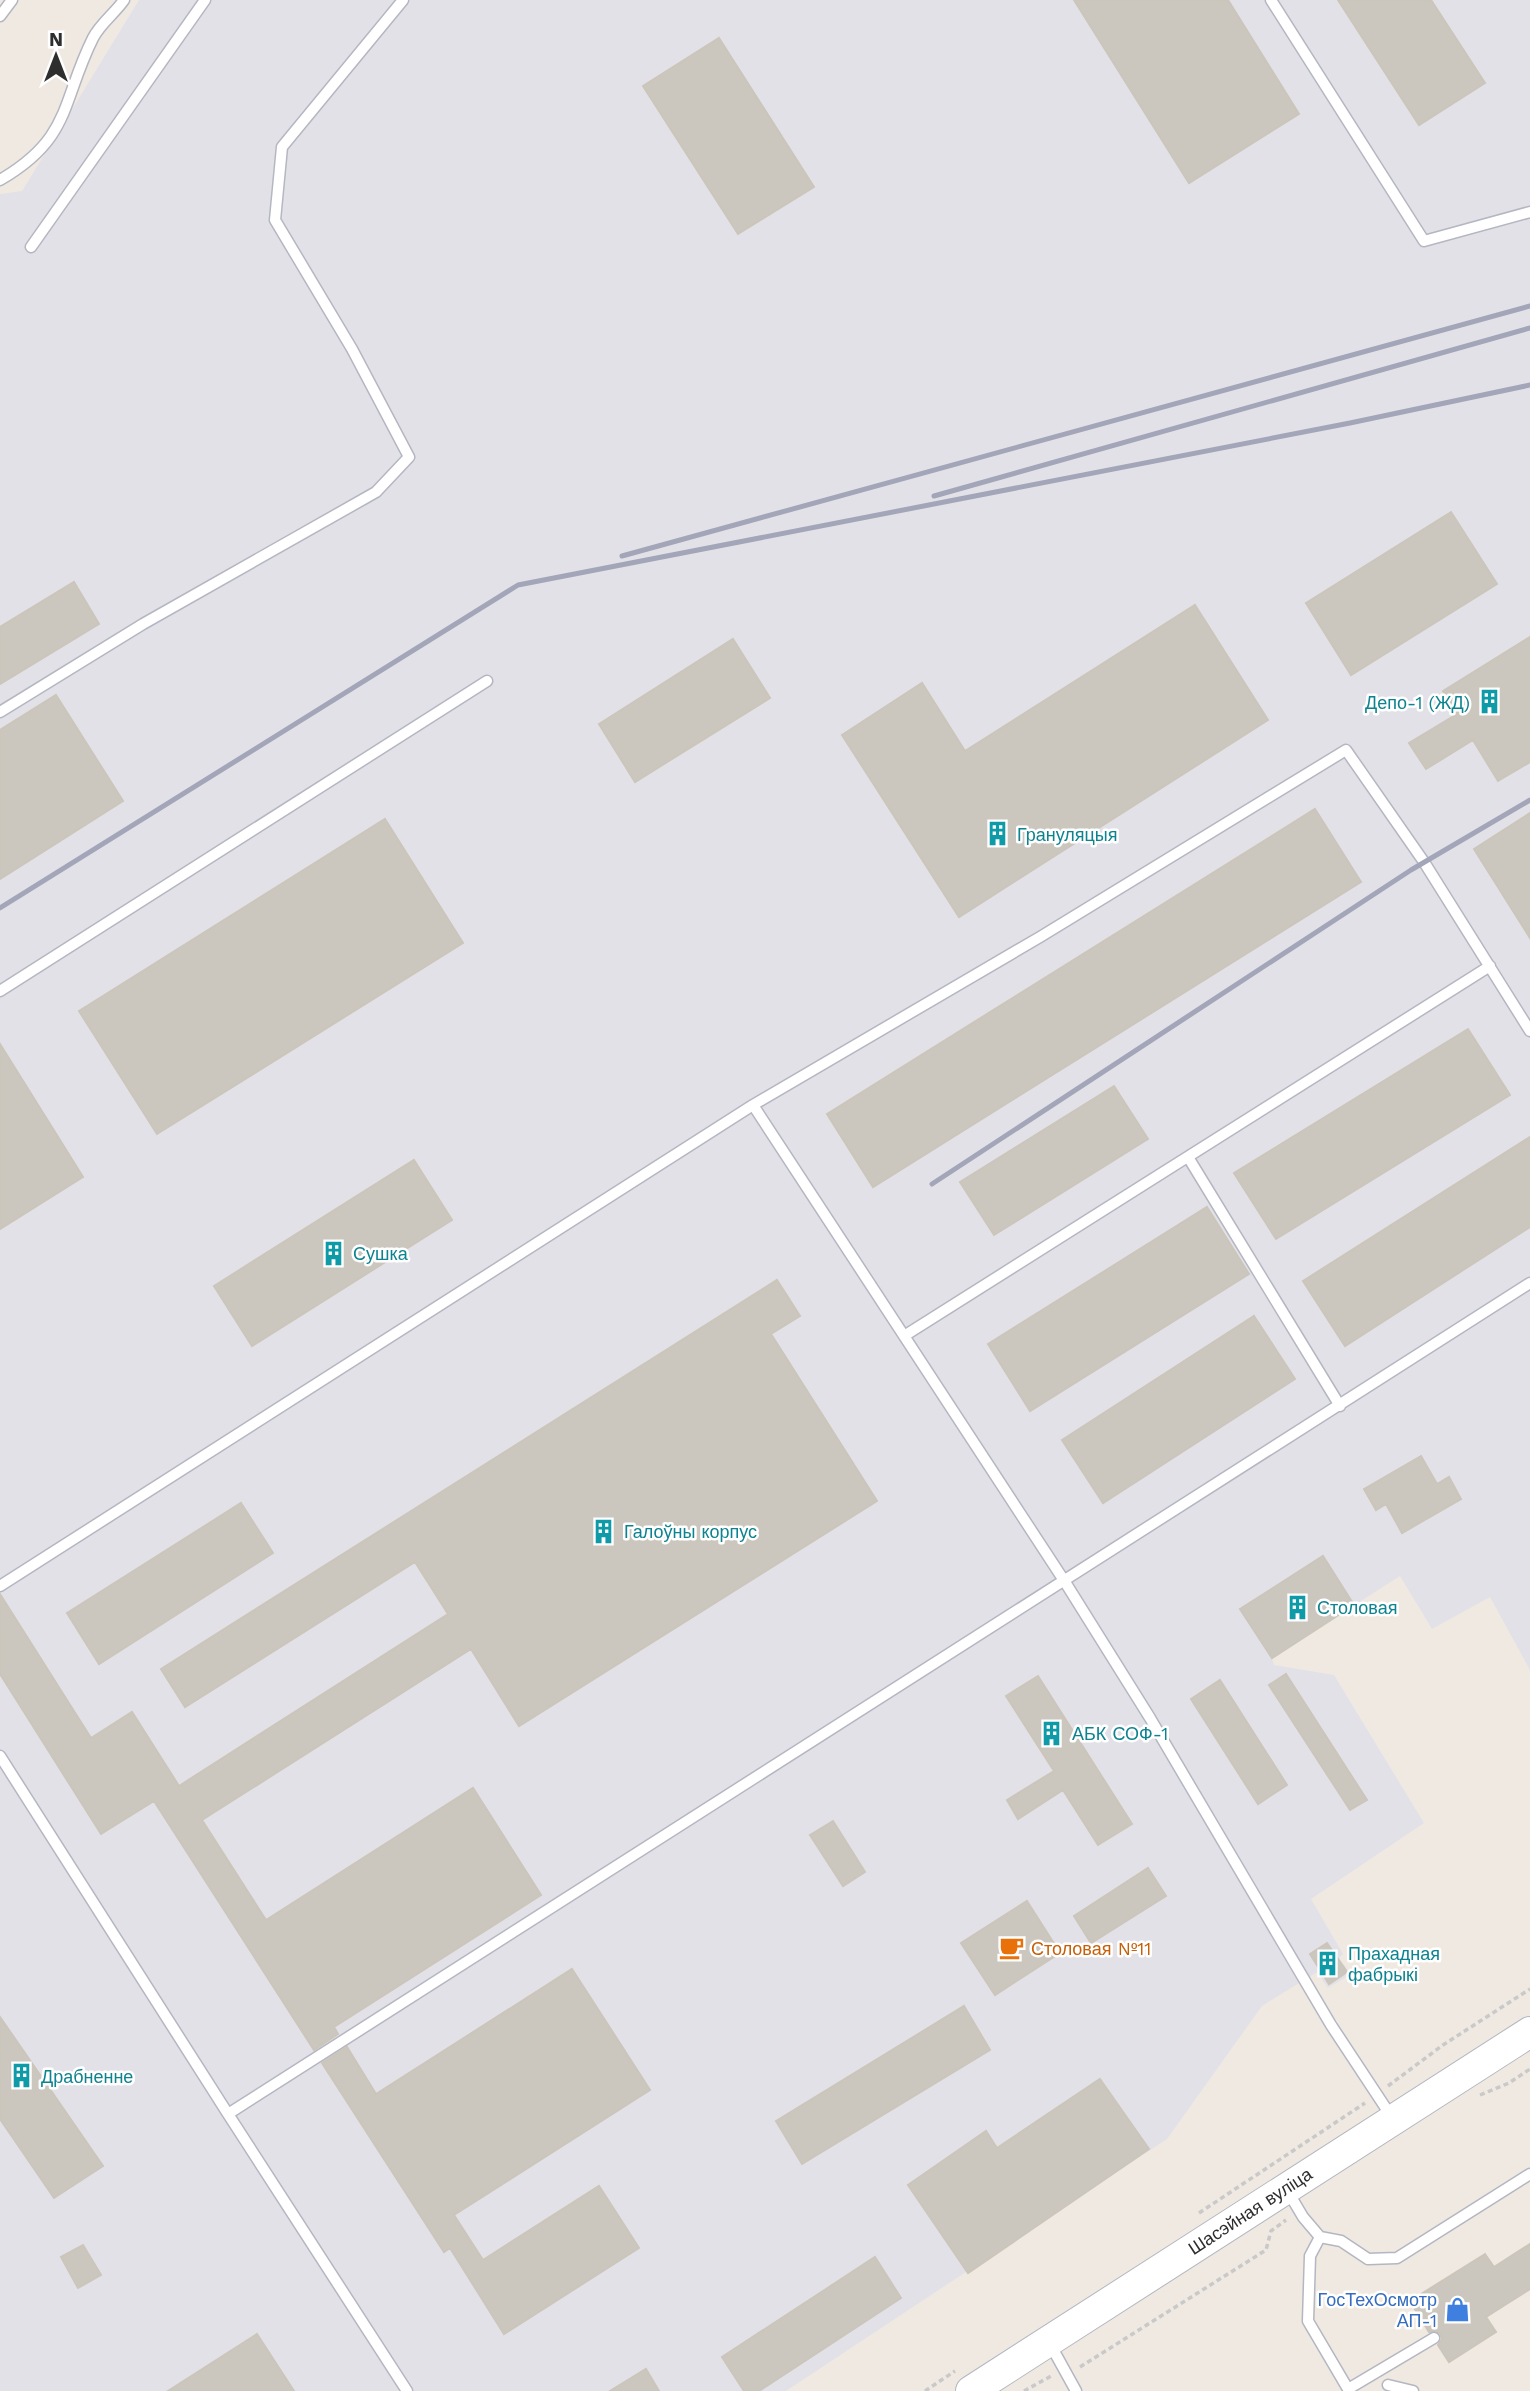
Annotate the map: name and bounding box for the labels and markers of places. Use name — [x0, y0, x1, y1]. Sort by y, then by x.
building icon: Депо-1 (ЖД) — [1476, 688, 1504, 716]
place label: Депо-1 (ЖД) — [1365, 692, 1470, 713]
building icon: Грануляцыя — [983, 820, 1011, 848]
place label: Грануляцыя — [1017, 824, 1118, 845]
building icon: Сушка — [319, 1239, 347, 1267]
place label: Сушка — [353, 1243, 409, 1264]
building icon: Галоўны корпус — [590, 1517, 618, 1545]
place label: Галоўны корпус — [624, 1521, 757, 1542]
building icon: Столовая — [1283, 1593, 1311, 1621]
place label: Столовая — [1317, 1597, 1398, 1618]
building icon: АБК СОФ-1 — [1038, 1719, 1066, 1747]
place label: АБК СОФ-1 — [1072, 1723, 1168, 1744]
cafe icon: Столовая №11 — [997, 1934, 1025, 1962]
place label: Столовая №11 — [1031, 1938, 1151, 1959]
place label: Прахадная фабрыкі — [1348, 1943, 1440, 1985]
building icon: Прахадная фабрыкі — [1314, 1949, 1342, 1977]
building icon: Драбненне — [7, 2062, 35, 2090]
place label: Драбненне — [41, 2066, 133, 2087]
place label: ГосТехОсмотр АП-1 — [1318, 2289, 1437, 2331]
shop icon: ГосТехОсмотр АП-1 — [1443, 2295, 1471, 2323]

